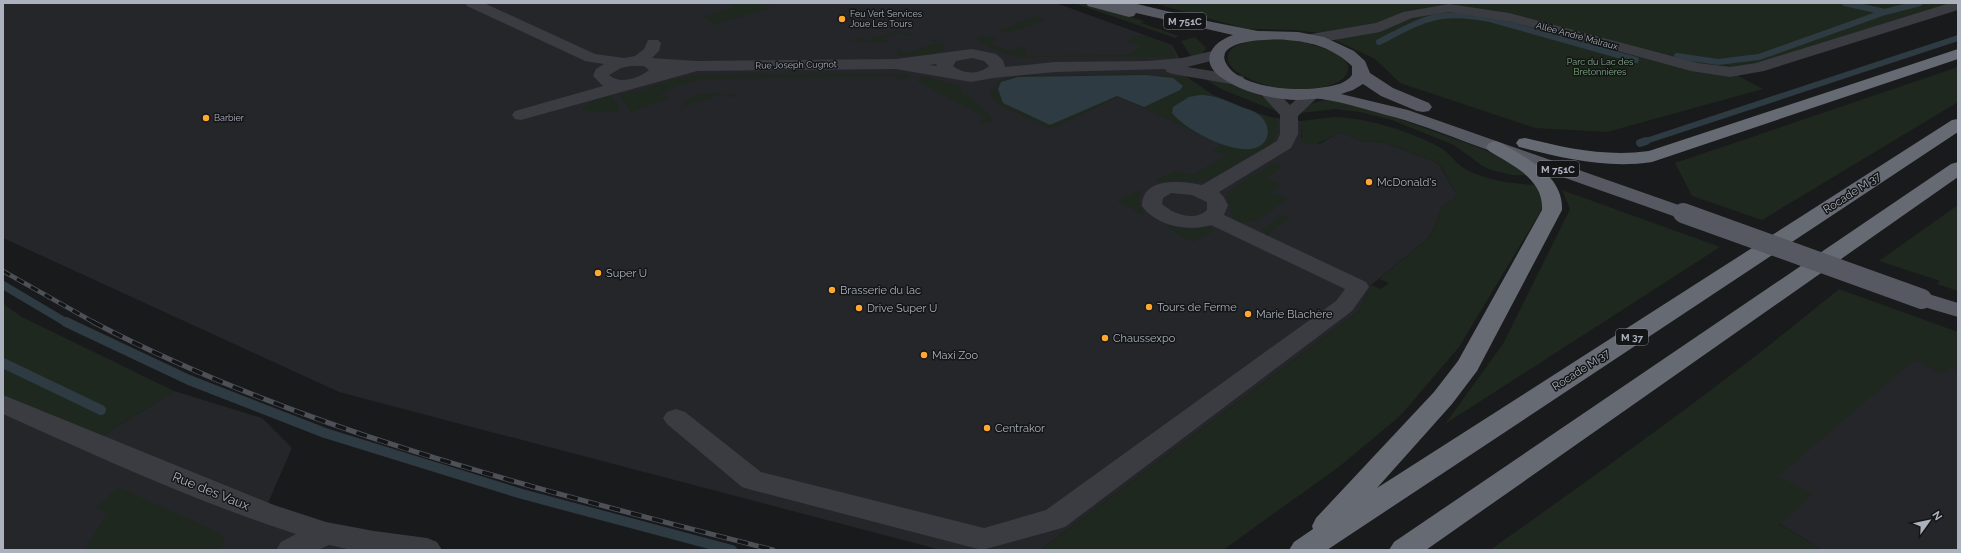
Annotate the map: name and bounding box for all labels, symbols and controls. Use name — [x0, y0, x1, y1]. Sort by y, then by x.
place label: Feu Vert Services Joue Les Tours — [850, 9, 923, 29]
road number: M 751C — [1164, 13, 1206, 29]
marker: Feu Vert Services Joue Les Tours — [837, 14, 847, 24]
street label: Allée André Malraux — [1535, 20, 1619, 52]
park label: Parc du Lac des Bretonnières — [1567, 57, 1634, 77]
street label: Rue Joseph Cugnot — [755, 59, 837, 71]
marker: Barbier — [201, 113, 211, 123]
place label: Barbier — [214, 113, 245, 123]
road number: M 751C — [1537, 161, 1579, 177]
street label: Rocade M 37 — [1821, 170, 1883, 216]
place label: McDonald's — [1377, 176, 1437, 189]
marker: McDonald's — [1364, 177, 1374, 187]
place label: Super U — [606, 267, 647, 280]
marker: Super U — [593, 268, 603, 278]
place label: Brasserie du lac — [840, 284, 921, 297]
marker: Brasserie du lac — [827, 285, 837, 295]
place label: Tours de Ferme — [1157, 301, 1237, 314]
place label: Drive Super U — [867, 302, 937, 315]
marker: Tours de Ferme — [1144, 302, 1154, 312]
marker: Drive Super U — [854, 303, 864, 313]
place label: Marie Blachère — [1256, 308, 1333, 321]
marker: Marie Blachère — [1243, 309, 1253, 319]
road number: M 37 — [1616, 329, 1648, 345]
place label: Chaussexpo — [1113, 332, 1176, 345]
marker: Chaussexpo — [1100, 333, 1110, 343]
street label: Rocade M 37 — [1550, 347, 1612, 393]
place label: Maxi Zoo — [932, 349, 979, 362]
marker: Maxi Zoo — [919, 350, 929, 360]
place label: Centrakor — [995, 422, 1045, 435]
marker: Centrakor — [982, 423, 992, 433]
street label: Rue des Vaux — [170, 469, 252, 513]
north arrow — [1909, 501, 1949, 541]
text: N — [1929, 509, 1945, 523]

